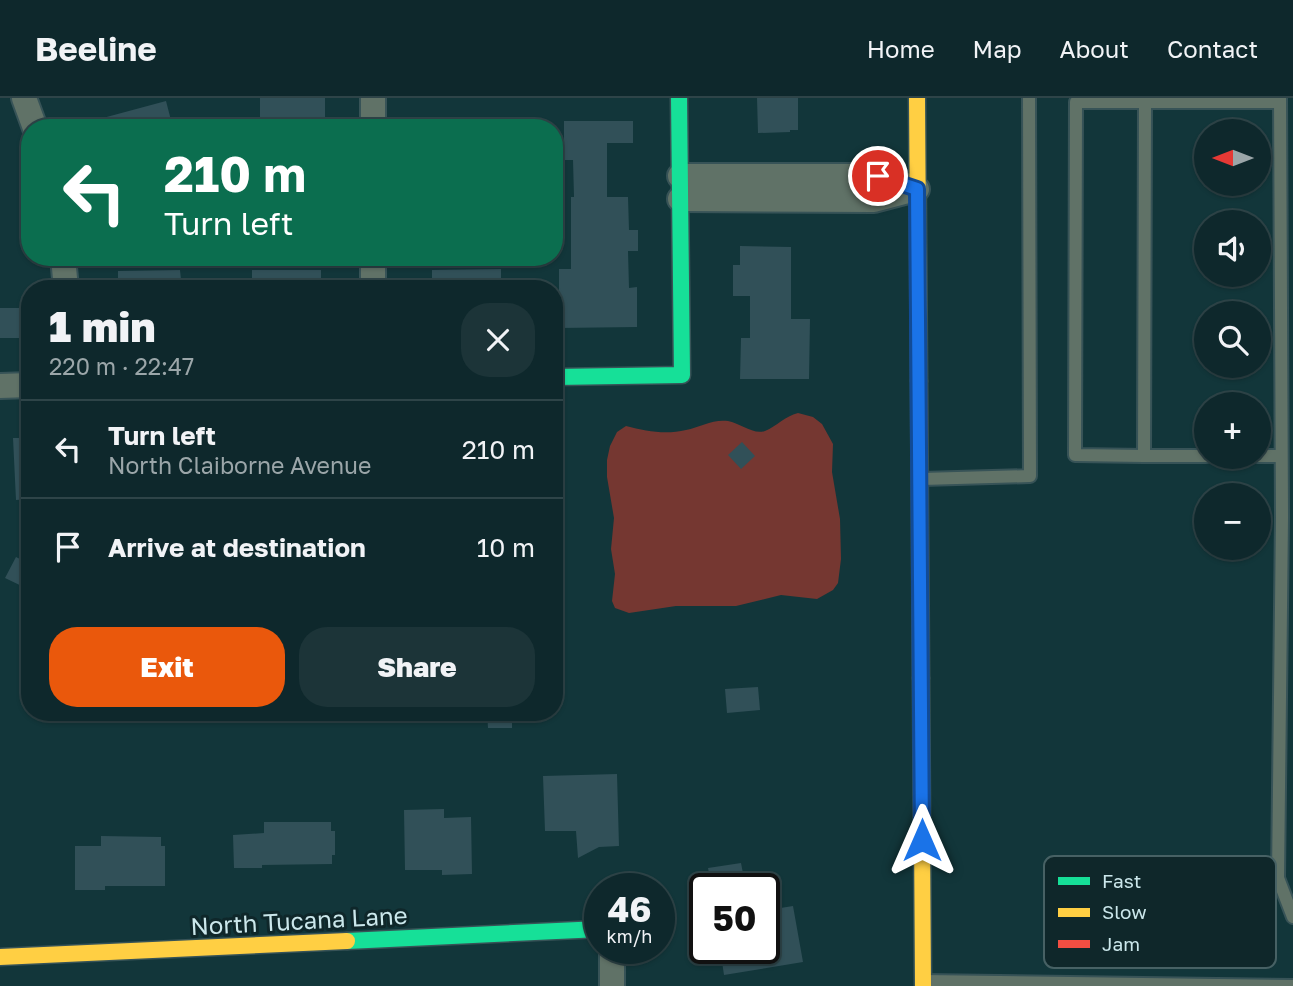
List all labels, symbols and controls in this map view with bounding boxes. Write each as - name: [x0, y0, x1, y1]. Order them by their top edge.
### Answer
- text: Beeline: [35, 29, 157, 68]
- text: Home: [867, 34, 935, 63]
- text: Map: [973, 34, 1022, 63]
- text: About: [1060, 34, 1129, 63]
- text: Contact: [1167, 34, 1258, 63]
- north arrow: [1194, 119, 1270, 196]
- map controls: [1194, 119, 1271, 560]
- text: 210 m: [164, 144, 306, 203]
- pin: [848, 146, 908, 206]
- icon: left: [49, 147, 140, 238]
- icon: arrive: [859, 157, 897, 195]
- text: Turn left: [164, 204, 293, 242]
- button: sound: [1194, 210, 1271, 287]
- text: 1 min: [49, 301, 156, 351]
- button: search: [1194, 301, 1271, 378]
- button: close: [461, 303, 535, 377]
- text: 220 m · 22:47: [49, 352, 194, 380]
- button: +: [1194, 392, 1271, 469]
- text: Turn left: [108, 420, 216, 451]
- icon: left: [49, 430, 87, 468]
- text: 210 m: [462, 434, 535, 465]
- text: North Claiborne Avenue: [108, 451, 371, 479]
- button: −: [1194, 483, 1271, 560]
- icon: arrive: [49, 528, 87, 566]
- text: Arrive at destination: [108, 532, 366, 563]
- text: 10 m: [477, 532, 535, 563]
- button: Exit: [49, 627, 285, 707]
- button: Share: [299, 627, 535, 707]
- position arrow: [885, 803, 959, 877]
- legend: [1044, 856, 1276, 968]
- text: Fast: [1102, 869, 1141, 892]
- speed limit sign: 50: [689, 873, 780, 964]
- text: 46: [607, 888, 652, 930]
- street label: North Tucana Lane: [190, 900, 408, 940]
- text: Slow: [1102, 900, 1147, 923]
- text: km/h: [607, 925, 652, 947]
- text: Jam: [1102, 932, 1140, 955]

